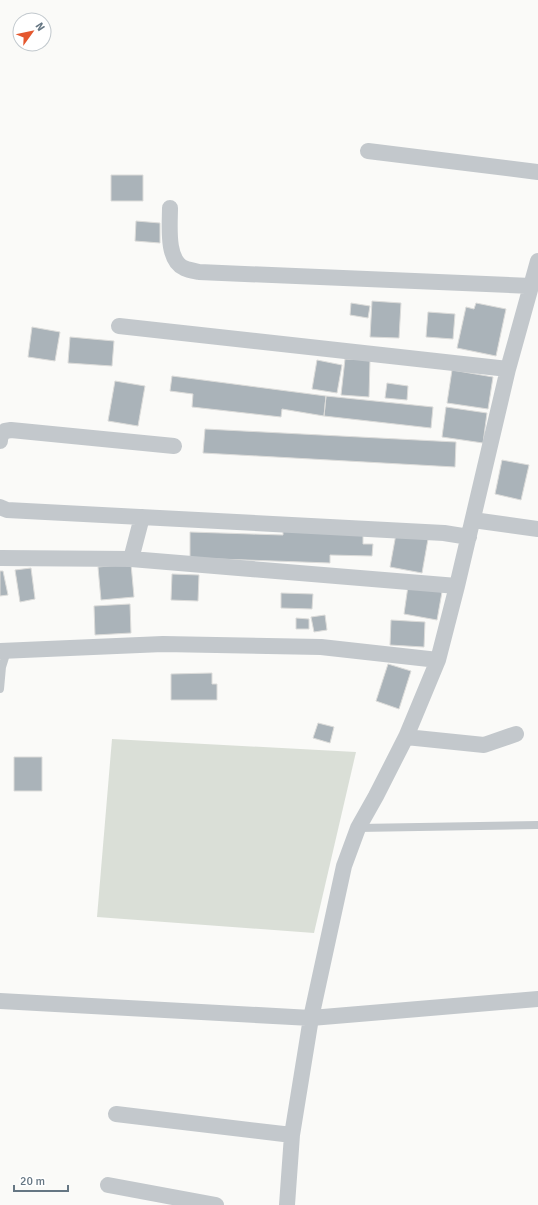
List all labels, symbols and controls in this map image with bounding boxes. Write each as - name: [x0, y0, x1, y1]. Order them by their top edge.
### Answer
- north arrow: [12, 12, 52, 52]
- text: N: [32, 20, 48, 34]
- scale bar: [14, 1167, 68, 1193]
- text: 20 m: [20, 1174, 45, 1189]

